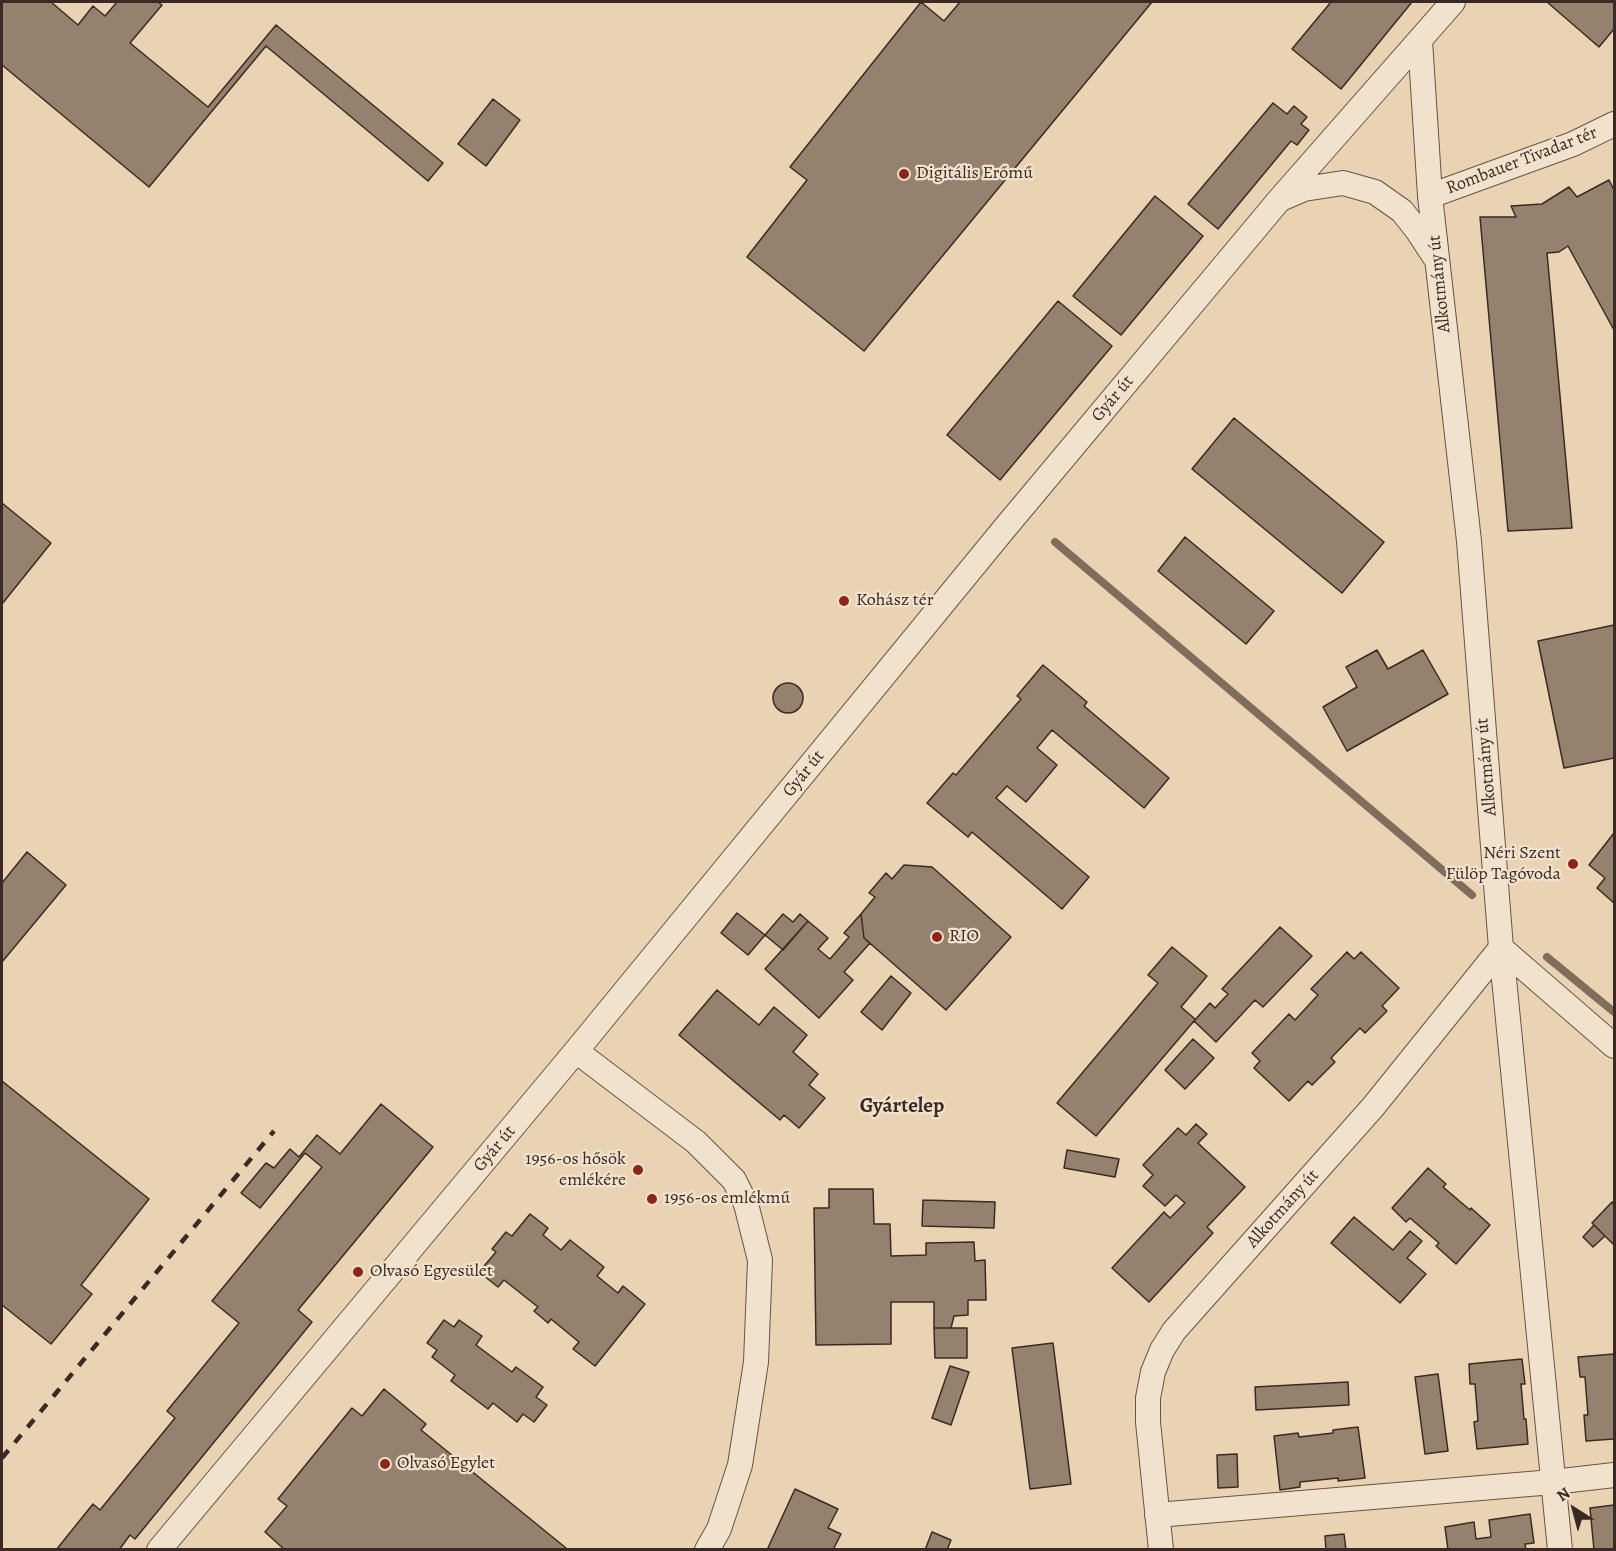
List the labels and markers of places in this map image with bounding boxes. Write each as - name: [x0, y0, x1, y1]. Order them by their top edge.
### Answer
- place label: Digitális Erőmű: [916, 163, 1033, 185]
- marker: Digitális Erőmű: [897, 167, 911, 181]
- place label: Kohász tér: [856, 590, 934, 612]
- marker: Kohász tér: [837, 594, 851, 608]
- place label: Néri Szent Fülöp Tagóvoda: [1446, 843, 1561, 886]
- marker: Néri Szent Fülöp Tagóvoda: [1566, 857, 1580, 871]
- place label: RIO: [949, 926, 979, 948]
- marker: RIO: [930, 930, 944, 944]
- place label: 1956-os hősök emlékére: [525, 1149, 626, 1192]
- marker: 1956-os hősök emlékére: [631, 1163, 645, 1177]
- place label: 1956-os emlékmű: [664, 1188, 790, 1210]
- marker: 1956-os emlékmű: [645, 1192, 659, 1206]
- place label: Olvasó Egyesület: [370, 1261, 493, 1283]
- marker: Olvasó Egyesület: [351, 1265, 365, 1279]
- place label: Olvasó Egylet: [397, 1453, 495, 1475]
- marker: Olvasó Egylet: [378, 1457, 392, 1471]

